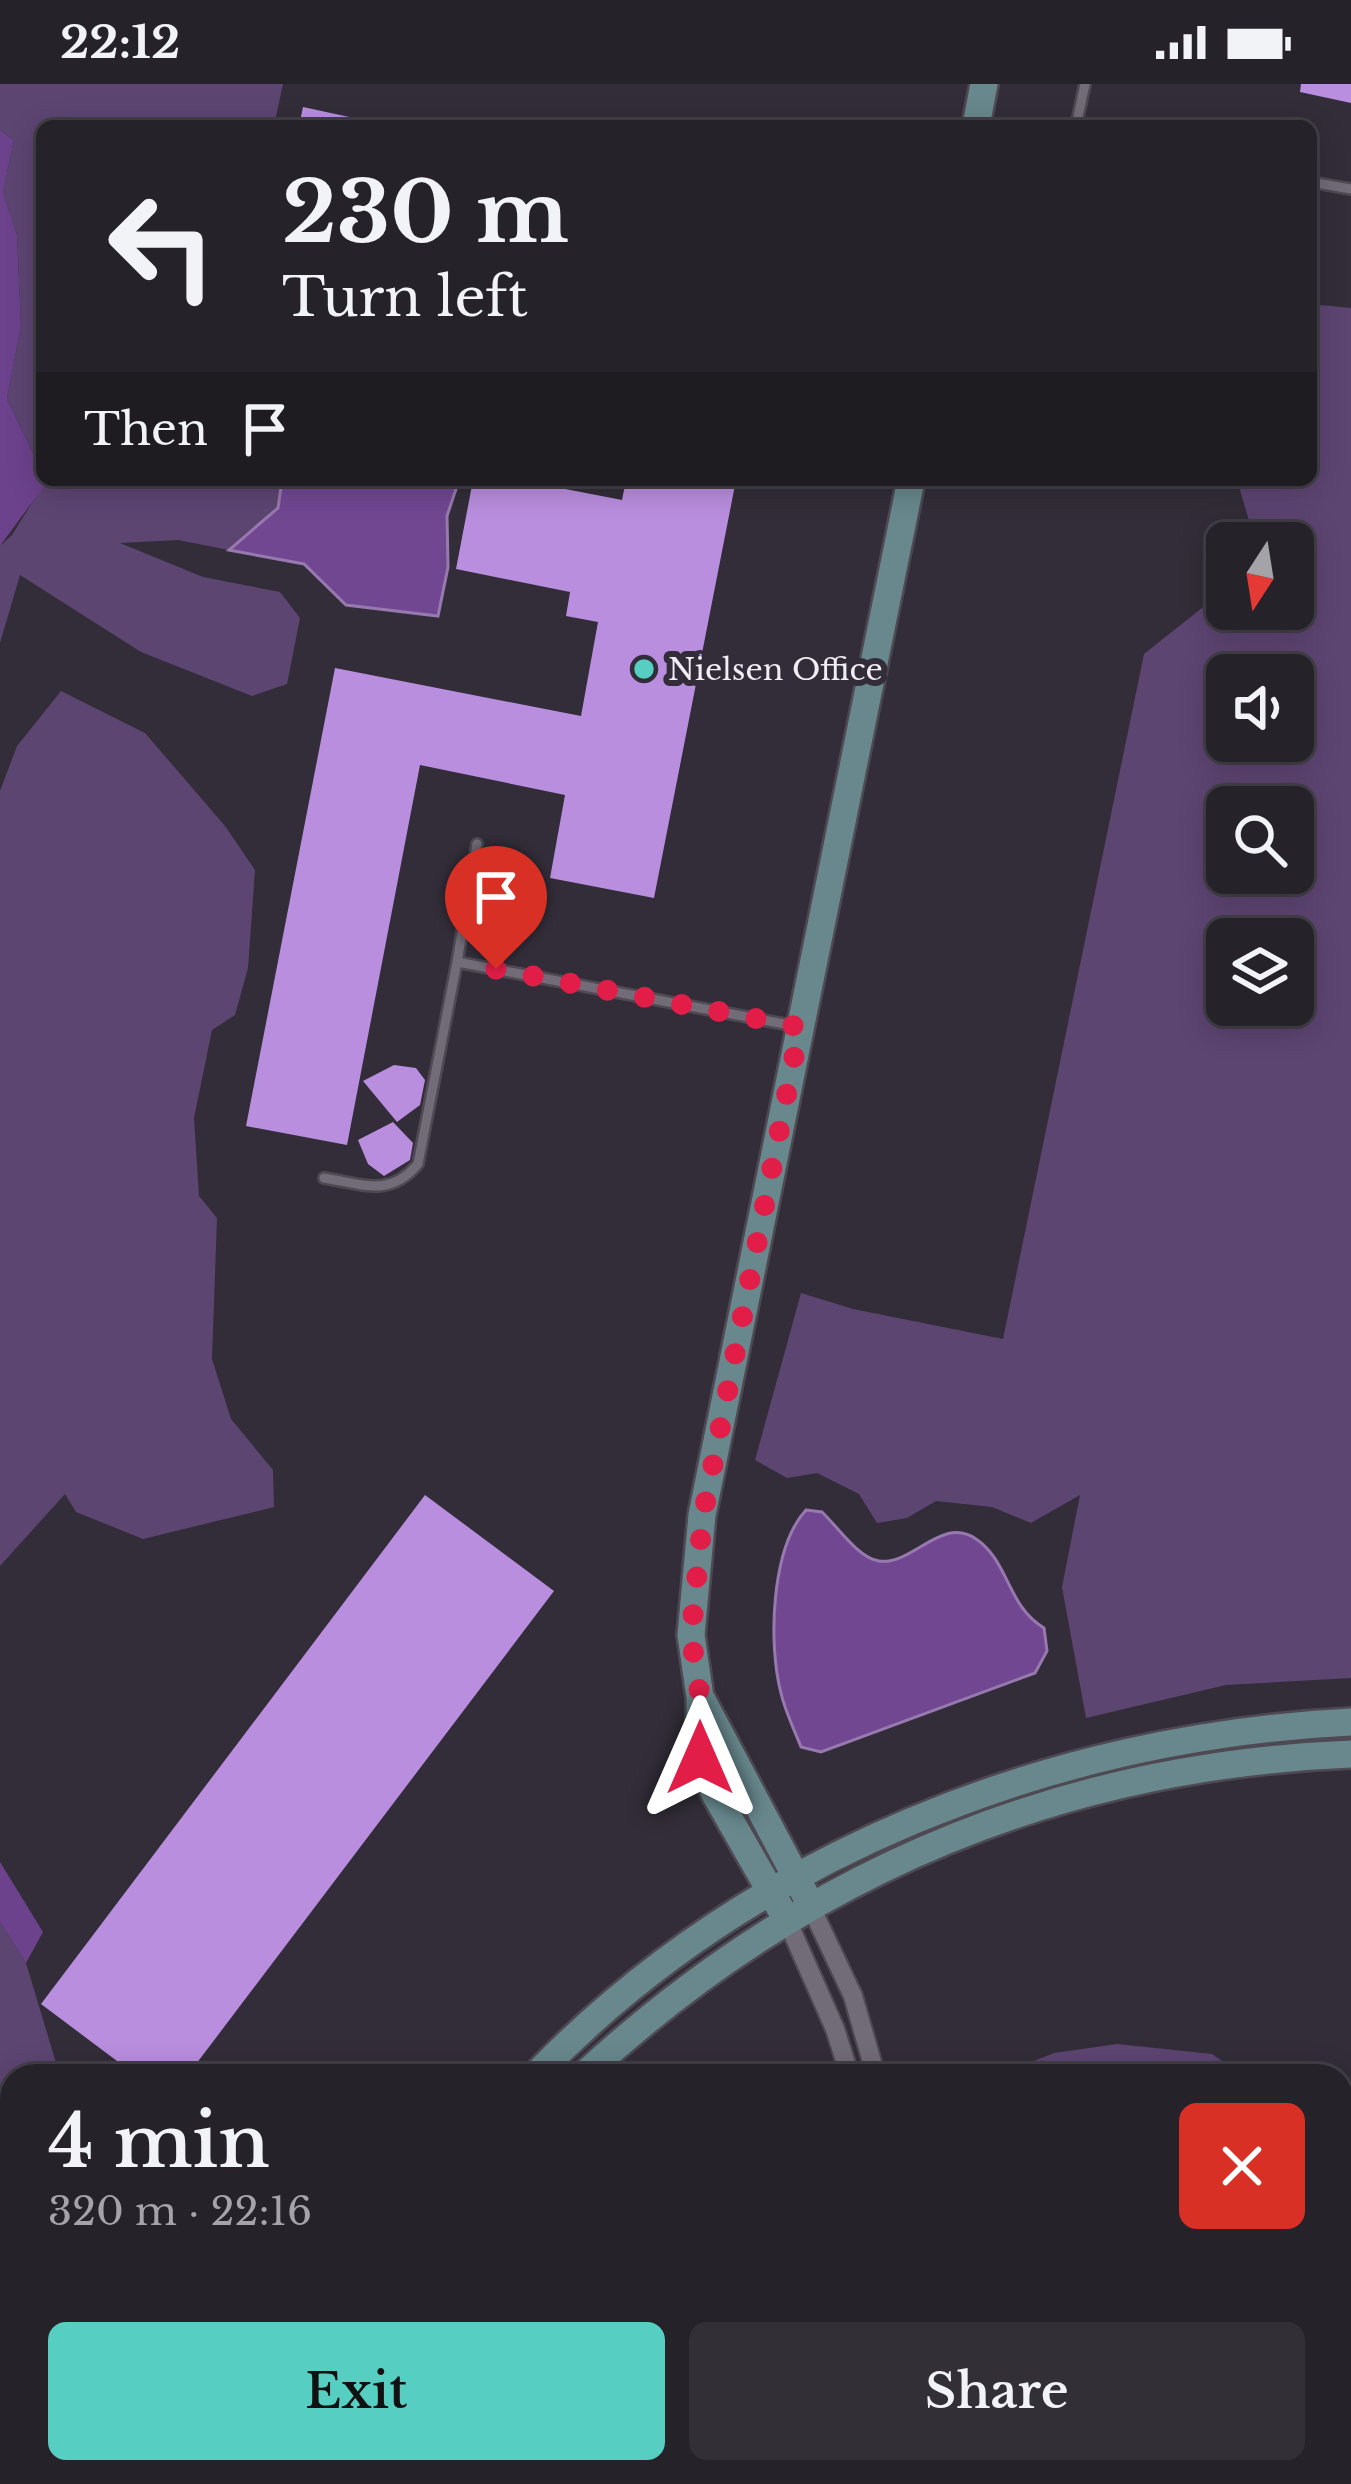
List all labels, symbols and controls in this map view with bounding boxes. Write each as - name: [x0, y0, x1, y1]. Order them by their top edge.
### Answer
- text: 22:12: [60, 14, 180, 70]
- text: 230 m: [282, 161, 569, 265]
- icon: left: [84, 168, 240, 324]
- text: Turn left: [282, 264, 528, 331]
- icon: arrive: [232, 396, 298, 462]
- text: Then: [84, 401, 208, 457]
- north arrow: [1206, 522, 1314, 630]
- map controls: [1206, 522, 1314, 1026]
- place label: Nielsen Office: [668, 651, 883, 688]
- button: sound: [1206, 654, 1314, 762]
- marker: Nielsen Office: [631, 656, 657, 682]
- button: search: [1206, 786, 1314, 894]
- pin: [445, 846, 547, 969]
- icon: arrive: [463, 864, 529, 930]
- button: layers: [1206, 918, 1314, 1026]
- position arrow: [637, 1695, 763, 1821]
- text: 4 min: [48, 2097, 270, 2186]
- button: close: [1179, 2103, 1305, 2229]
- text: 320 m · 22:16: [48, 2187, 312, 2236]
- button: Exit: [48, 2322, 665, 2460]
- button: Share: [689, 2322, 1305, 2460]

